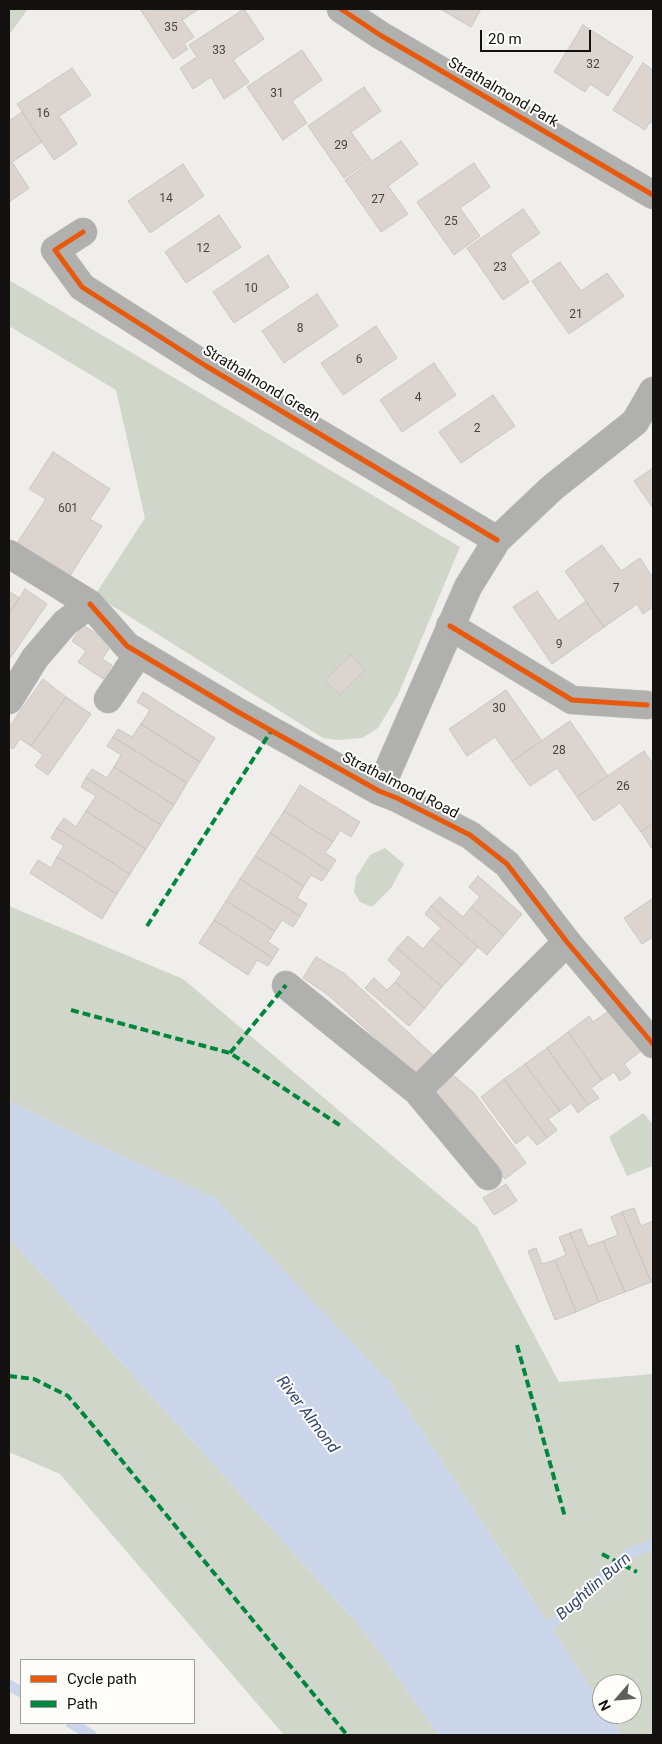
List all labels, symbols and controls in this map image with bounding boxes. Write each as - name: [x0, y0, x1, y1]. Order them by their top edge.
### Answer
- scale bar: [482, 20, 593, 52]
- house number: 35: [164, 21, 178, 35]
- text: 20 m: [488, 30, 522, 48]
- house number: 33: [212, 44, 226, 58]
- street label: Strathalmond Park: [445, 54, 561, 132]
- house number: 32: [586, 58, 600, 72]
- house number: 31: [270, 87, 284, 101]
- house number: 16: [36, 107, 50, 121]
- house number: 29: [334, 139, 348, 153]
- house number: 14: [159, 192, 173, 206]
- house number: 27: [371, 193, 385, 207]
- house number: 25: [444, 215, 458, 229]
- house number: 12: [196, 242, 210, 256]
- house number: 23: [493, 261, 507, 275]
- house number: 10: [244, 282, 258, 296]
- house number: 21: [569, 308, 583, 322]
- house number: 8: [297, 322, 303, 336]
- street label: Strathalmond Green: [199, 342, 323, 426]
- house number: 6: [356, 353, 362, 367]
- house number: 4: [415, 391, 421, 405]
- house number: 2: [474, 422, 480, 436]
- house number: 601: [58, 502, 78, 516]
- house number: 7: [613, 582, 619, 596]
- house number: 9: [556, 638, 562, 652]
- house number: 30: [492, 702, 506, 716]
- house number: 28: [552, 744, 566, 758]
- street label: Strathalmond Road: [339, 749, 461, 823]
- house number: 26: [616, 780, 630, 794]
- water label: River Almond: [272, 1373, 342, 1457]
- water label: Bughtlin Burn: [553, 1549, 635, 1625]
- legend: [20, 1659, 195, 1724]
- text: Cycle path: [67, 1670, 137, 1688]
- north arrow: [592, 1674, 642, 1724]
- text: Path: [67, 1695, 98, 1713]
- text: N: [595, 1697, 614, 1713]

